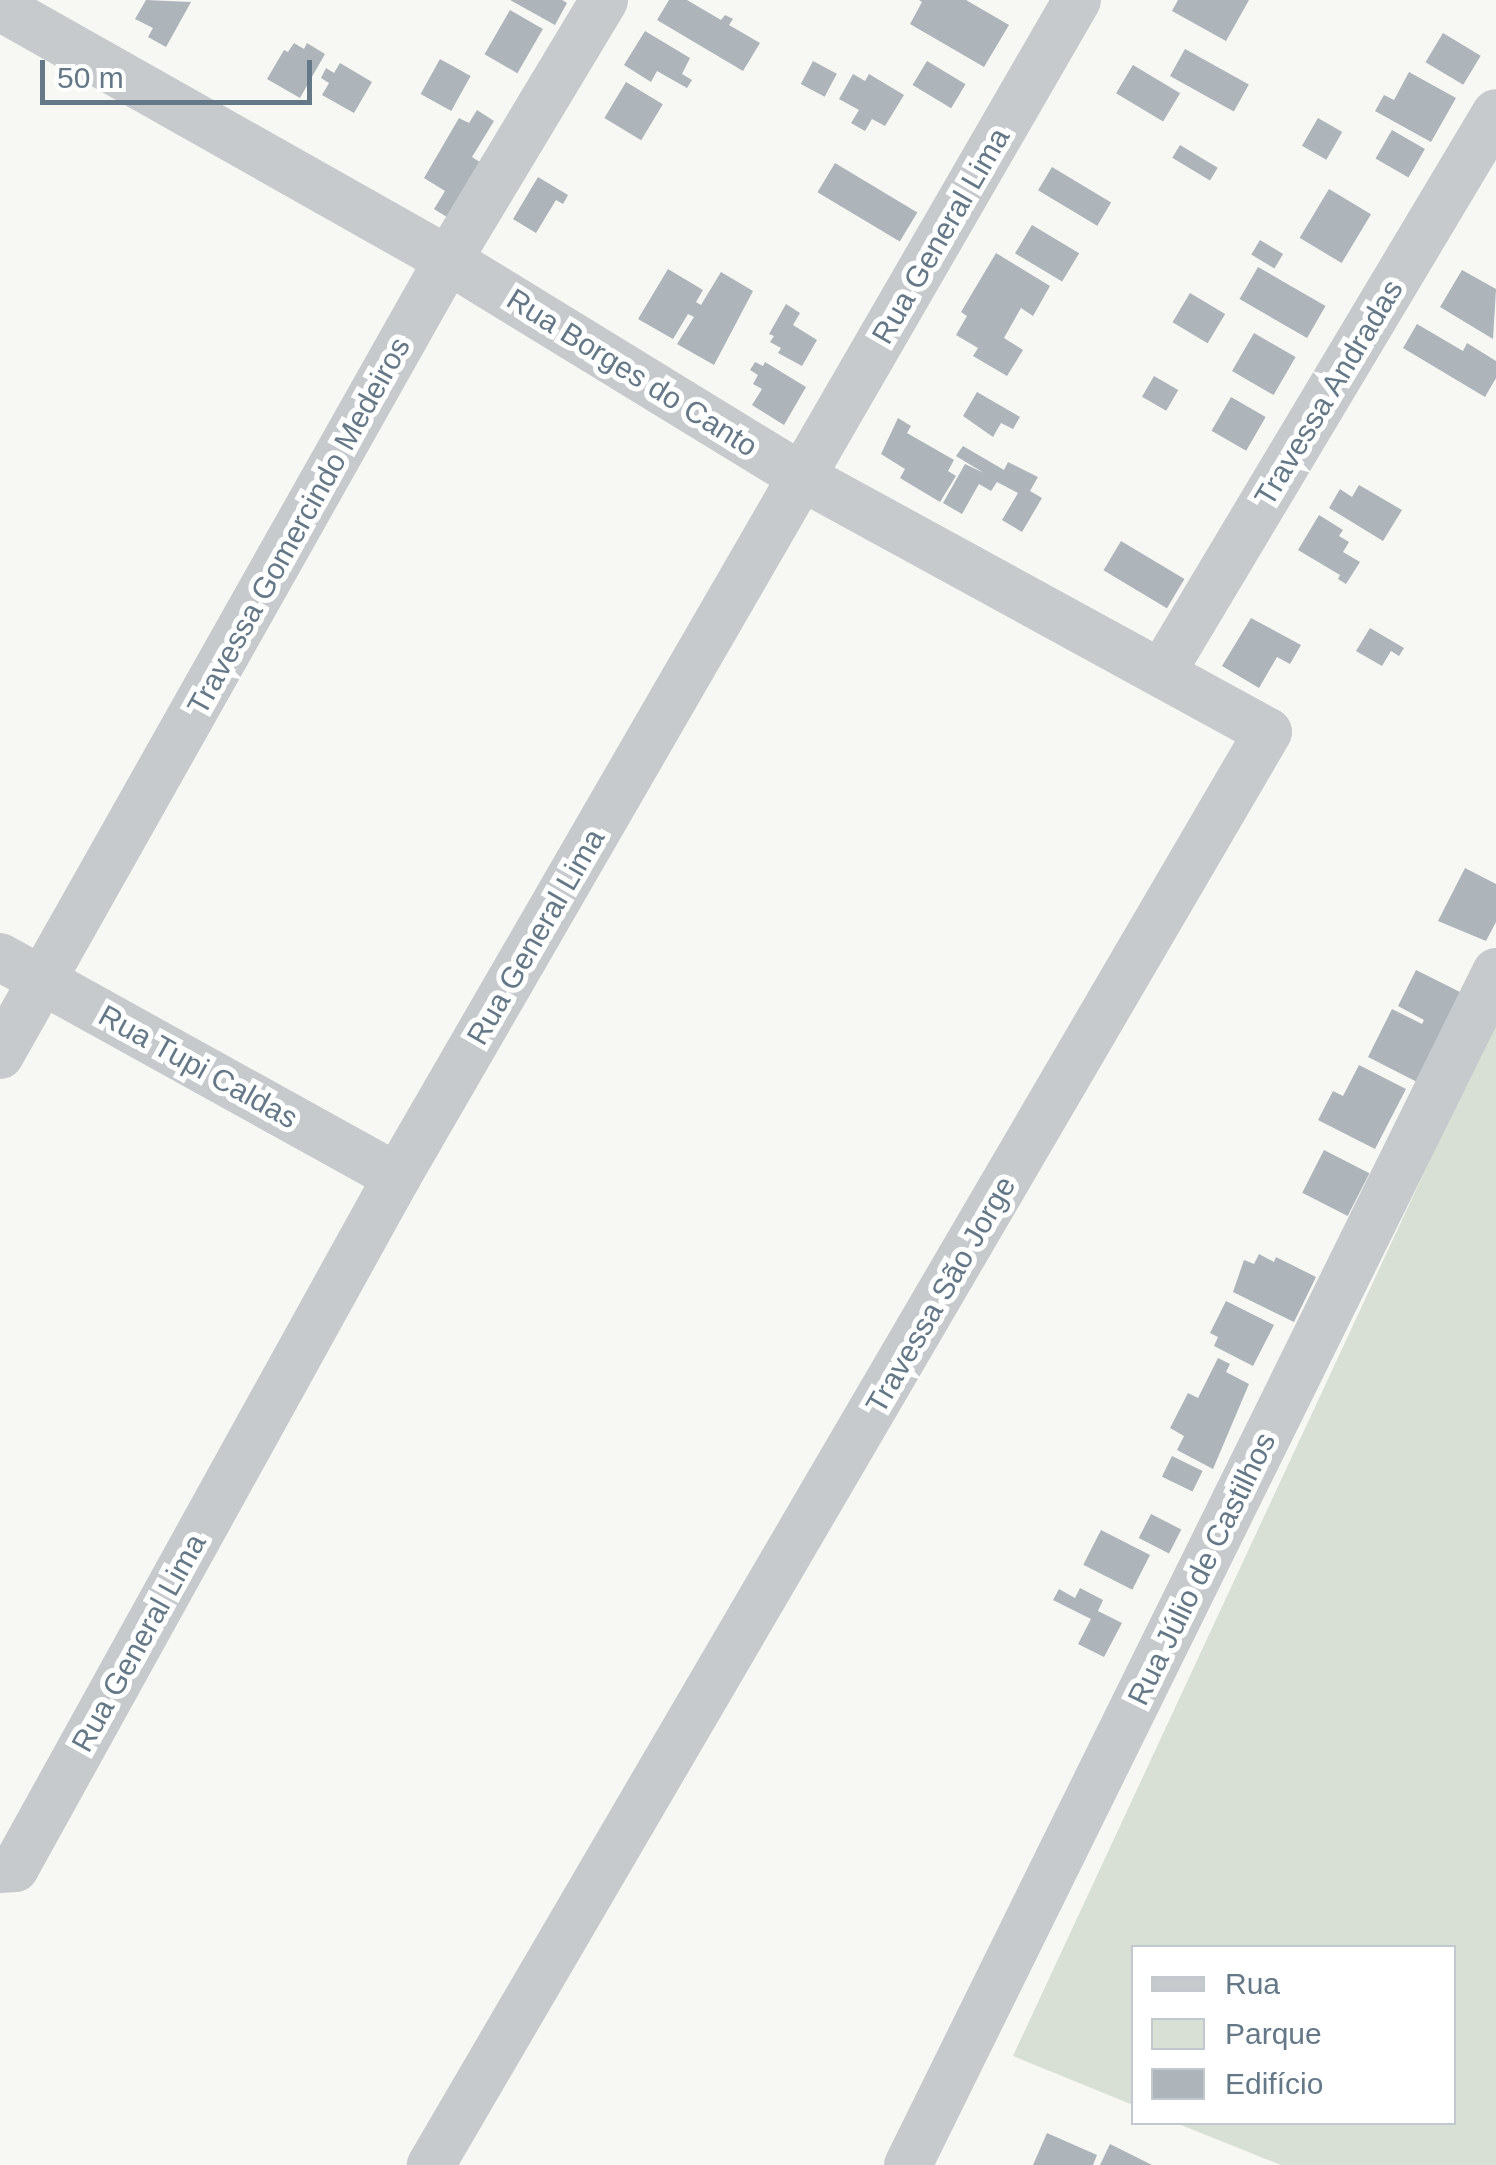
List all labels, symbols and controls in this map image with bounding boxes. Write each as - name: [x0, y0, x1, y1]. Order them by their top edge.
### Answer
- scale bar: [45, 40, 318, 102]
- text: 50 m: [57, 61, 124, 94]
- street label: Rua General Lima: [865, 122, 1017, 350]
- street label: Travessa Andradas: [1247, 273, 1411, 513]
- street label: Rua Borges do Canto: [500, 281, 764, 465]
- street label: Travessa Gomercindo Medeiros: [180, 331, 418, 721]
- street label: Rua General Lima: [460, 823, 612, 1051]
- street label: Rua Tupi Caldas: [92, 997, 304, 1137]
- street label: Travessa São Jorge: [859, 1170, 1023, 1420]
- street label: Rua Júlio de Castilhos: [1120, 1427, 1284, 1711]
- street label: Rua General Lima: [64, 1528, 214, 1758]
- legend: [1131, 1945, 1456, 2125]
- text: Rua: [1225, 1967, 1280, 2000]
- text: Parque: [1225, 2017, 1322, 2050]
- text: Edifício: [1225, 2067, 1323, 2100]

